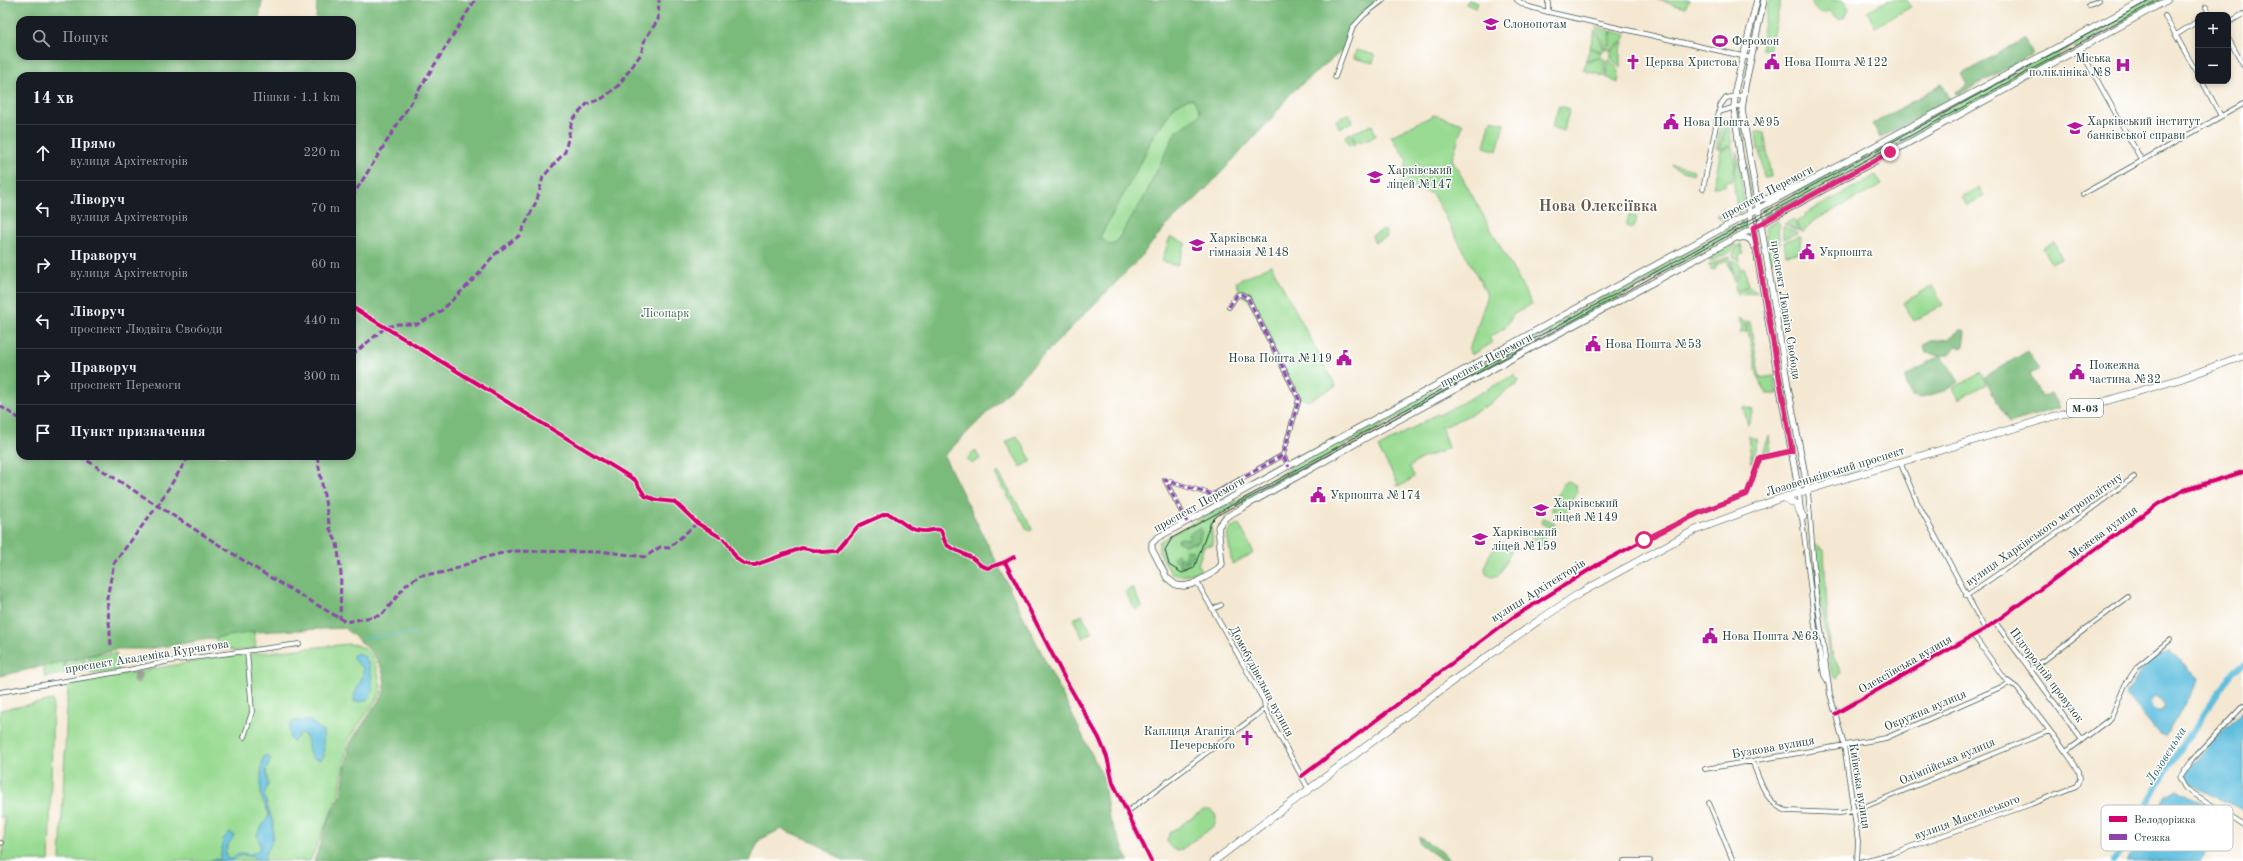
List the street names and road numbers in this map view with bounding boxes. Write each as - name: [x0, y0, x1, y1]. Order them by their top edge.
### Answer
- street label: проспект Перемоги: [1719, 164, 1815, 222]
- street label: проспект Людвіга Свободи: [1768, 240, 1803, 381]
- street label: проспект Перемоги: [1438, 332, 1534, 390]
- road number: М-03: [2067, 399, 2103, 417]
- street label: Лозовеньківський проспект: [1764, 444, 1906, 499]
- street label: вулиця Харківського метрополітену: [1963, 470, 2126, 589]
- street label: проспект Перемоги: [1152, 475, 1247, 535]
- street label: Межева вулиця: [2067, 504, 2140, 562]
- street label: вулиця Архітекторів: [1489, 556, 1588, 625]
- street label: Домобудівельна вулиця: [1227, 624, 1296, 739]
- street label: Підгородній провулок: [2007, 626, 2086, 725]
- street label: Олексіївська вулиця: [1856, 632, 1954, 696]
- street label: проспект Академіка Курчатова: [64, 637, 230, 676]
- street label: Окружна вулиця: [1883, 688, 1968, 734]
- street label: Бузкова вулиця: [1731, 735, 1816, 761]
- street label: Олімпійська вулиця: [1897, 735, 1997, 788]
- street label: Київська вулиця: [1846, 742, 1872, 830]
- street label: вулиця Масельського: [1913, 793, 2022, 843]

